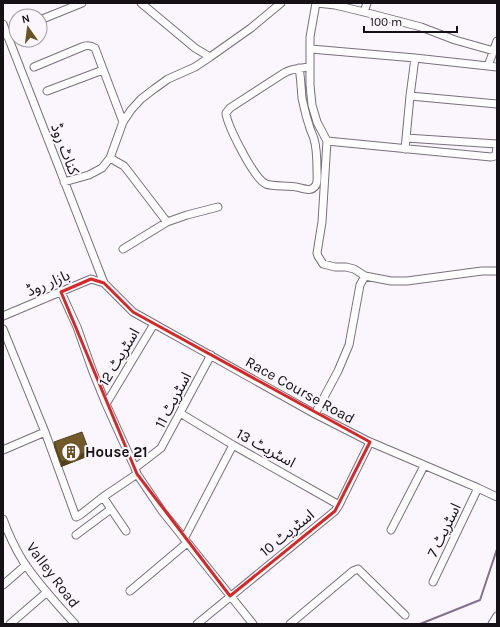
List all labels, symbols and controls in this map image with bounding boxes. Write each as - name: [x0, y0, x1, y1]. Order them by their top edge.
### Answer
- north arrow: [8, 8, 48, 48]
- scale bar: [364, 8, 457, 34]
- text: N: [20, 12, 31, 26]
- text: 100 m: [370, 15, 402, 29]
- street label: کناٹ روڈ: [47, 121, 83, 178]
- street label: بازار روڈ: [24, 266, 72, 300]
- street label: اسٹریٹ 12: [95, 325, 143, 389]
- street label: Race Course Road: [242, 353, 358, 427]
- street label: اسٹریٹ 11: [151, 369, 195, 431]
- street label: اسٹریٹ 13: [233, 424, 299, 472]
- building icon: House 21: [60, 441, 82, 463]
- place label: House 21: [85, 443, 148, 461]
- street label: اسٹریٹ 7: [423, 500, 465, 560]
- street label: اسٹریٹ 10: [256, 506, 318, 560]
- street label: Valley Road: [23, 539, 83, 611]

